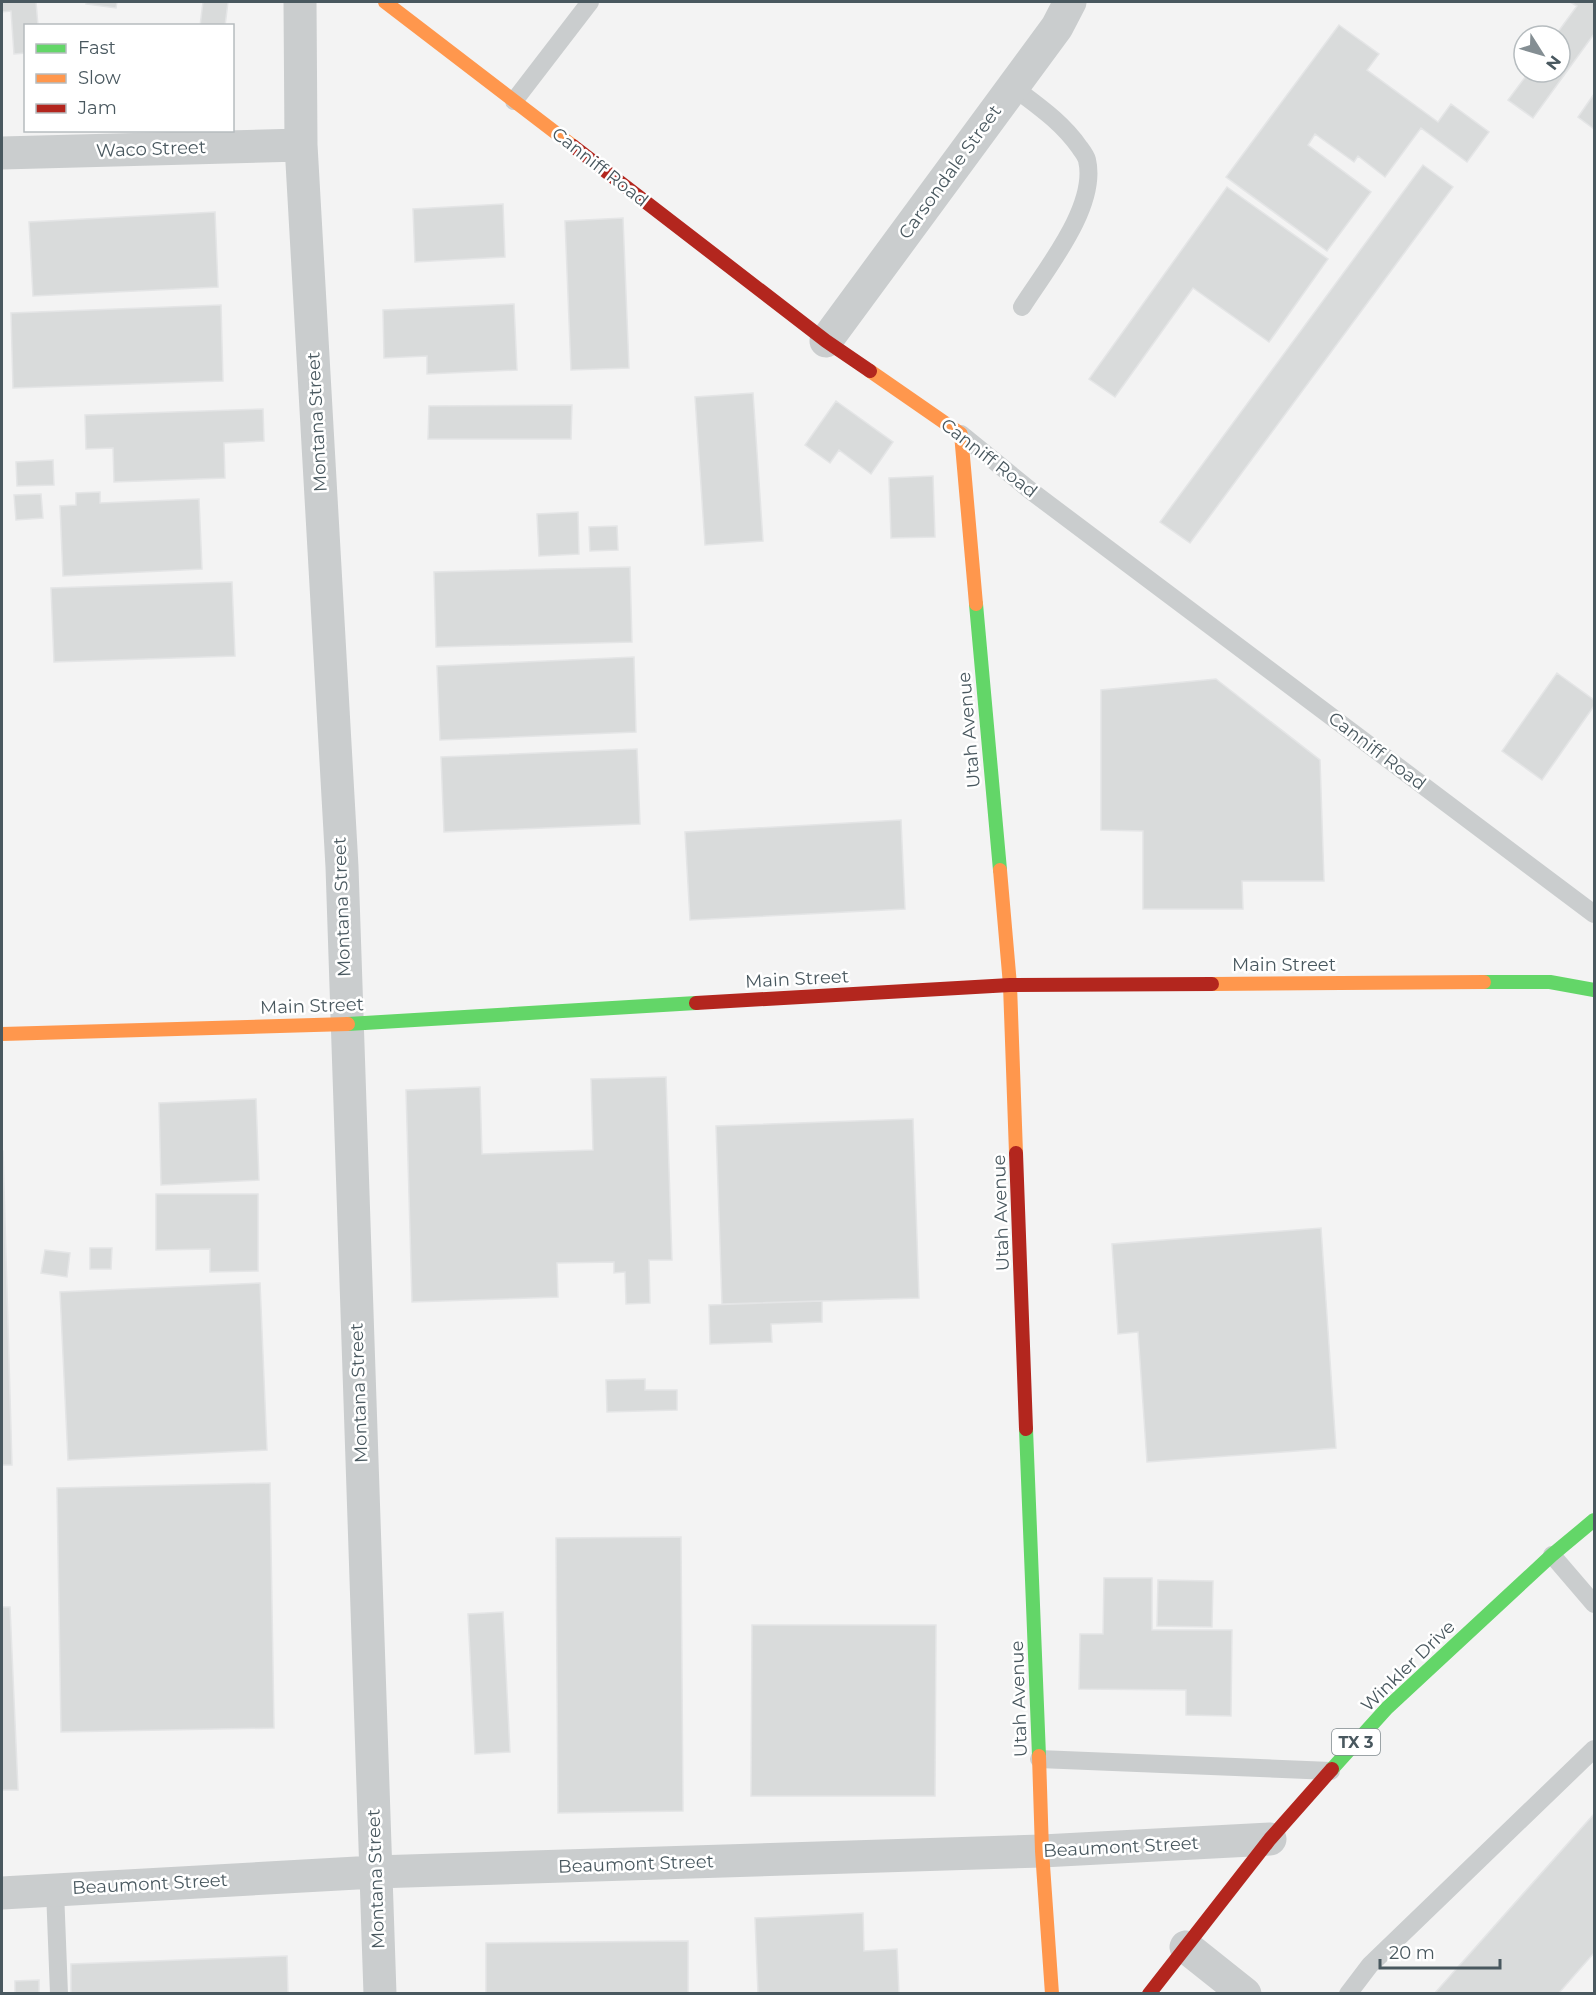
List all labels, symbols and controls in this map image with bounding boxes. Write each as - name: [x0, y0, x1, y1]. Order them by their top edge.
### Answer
- legend: [24, 24, 234, 132]
- north arrow: [1512, 24, 1572, 84]
- text: Fast: [78, 37, 116, 59]
- text: N: [1542, 52, 1565, 74]
- text: Slow: [78, 67, 121, 89]
- text: Jam: [77, 97, 117, 119]
- street label: Carsondale Street: [894, 101, 1006, 243]
- street label: Canniff Road: [547, 122, 653, 212]
- street label: Waco Street: [96, 136, 206, 162]
- street label: Montana Street: [302, 351, 332, 493]
- street label: Canniff Road: [936, 413, 1042, 503]
- street label: Utah Avenue: [953, 671, 985, 789]
- street label: Canniff Road: [1324, 707, 1430, 795]
- street label: Montana Street: [329, 837, 355, 977]
- street label: Main Street: [1232, 954, 1336, 976]
- street label: Main Street: [745, 965, 849, 993]
- street label: Main Street: [260, 993, 364, 1019]
- street label: Utah Avenue: [988, 1154, 1014, 1272]
- street label: Montana Street: [346, 1323, 372, 1463]
- street label: Winkler Drive: [1356, 1616, 1460, 1716]
- street label: Utah Avenue: [1006, 1640, 1032, 1758]
- road number: TX 3: [1332, 1729, 1380, 1755]
- street label: Montana Street: [363, 1809, 389, 1949]
- street label: Beaumont Street: [1043, 1832, 1199, 1862]
- street label: Beaumont Street: [558, 1850, 714, 1878]
- street label: Beaumont Street: [72, 1869, 228, 1899]
- scale bar: [1380, 1932, 1500, 1970]
- text: 20 m: [1389, 1942, 1435, 1964]

